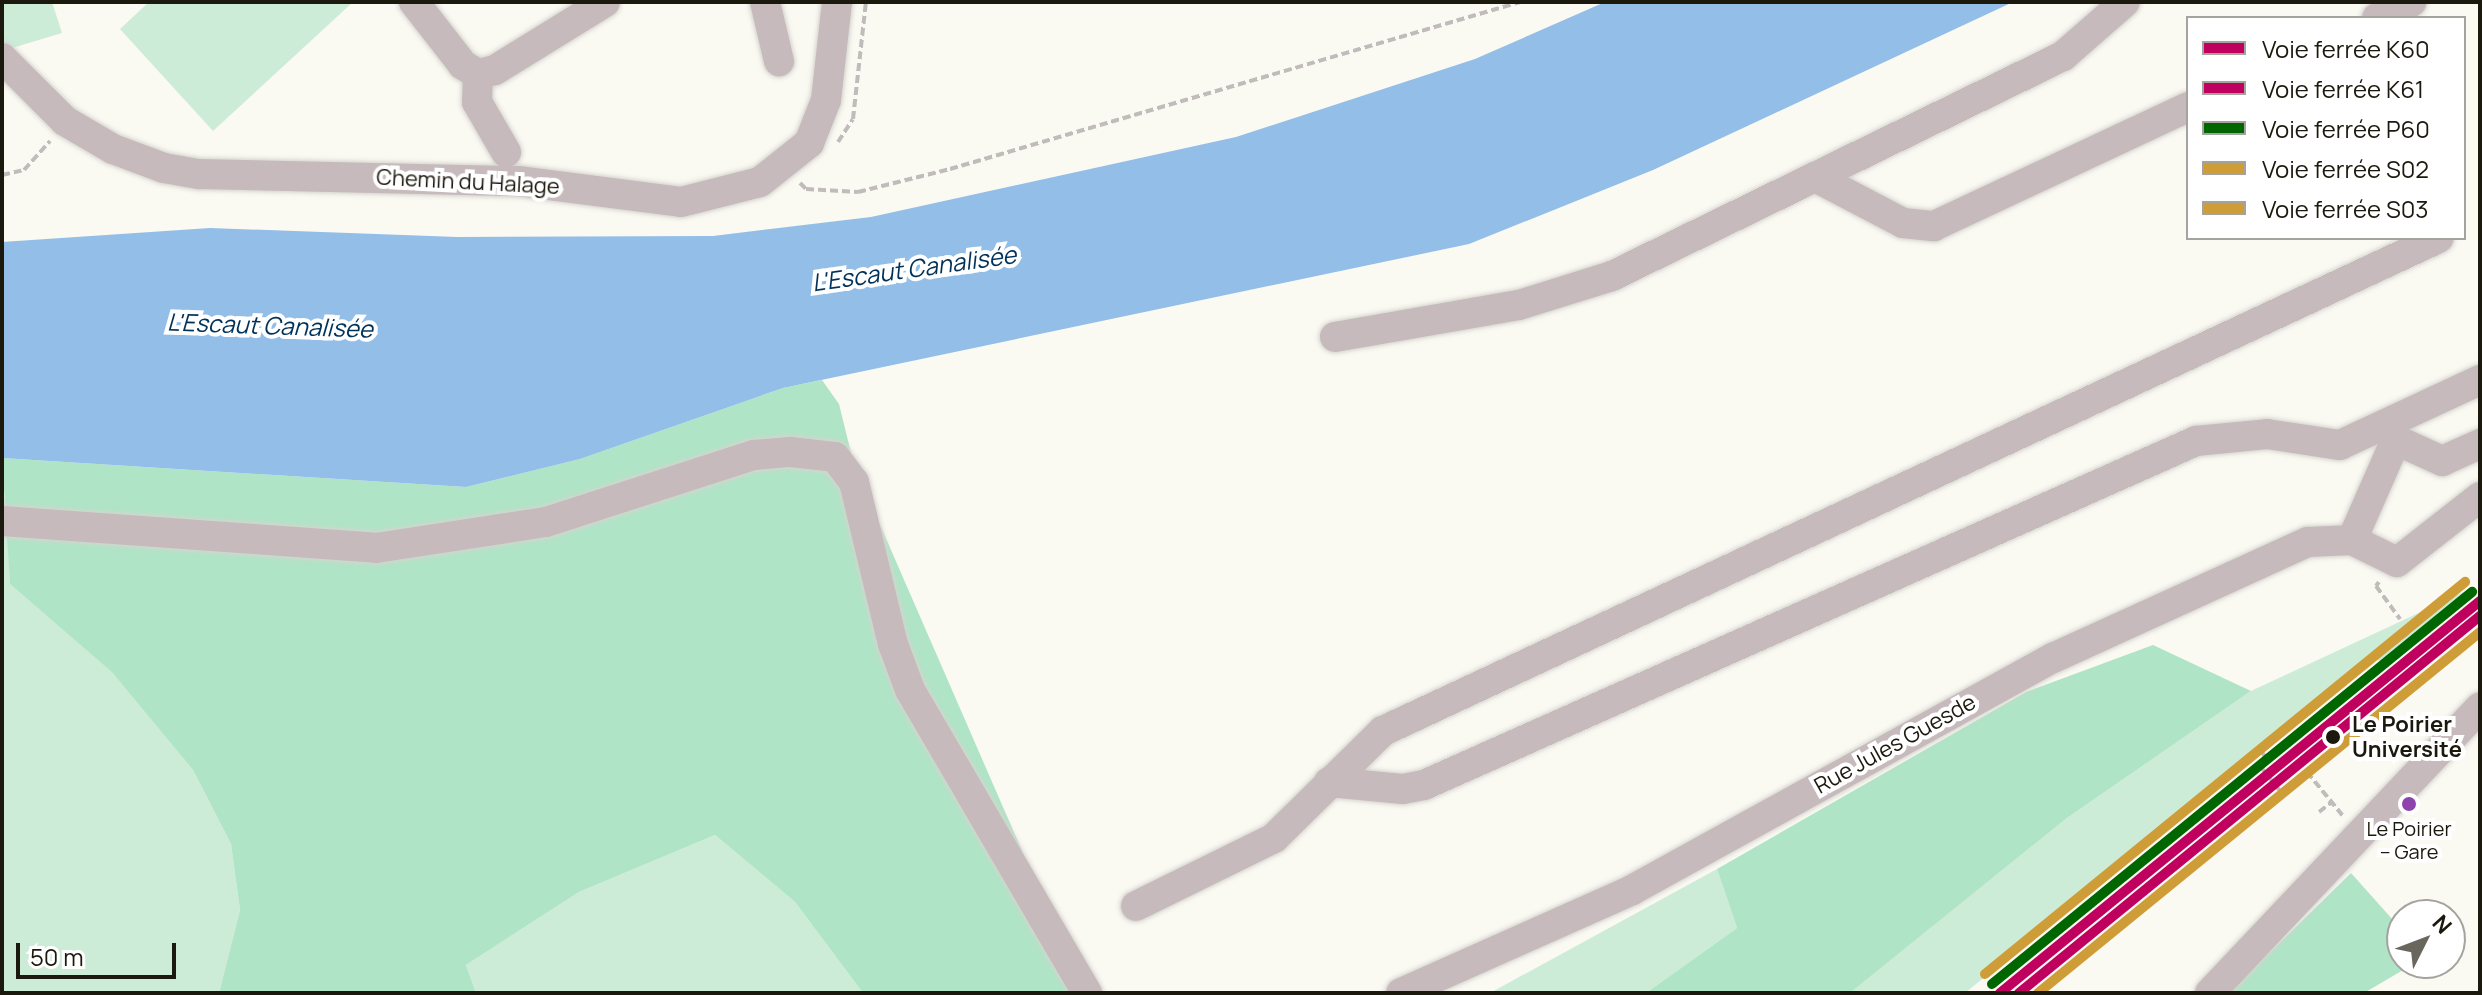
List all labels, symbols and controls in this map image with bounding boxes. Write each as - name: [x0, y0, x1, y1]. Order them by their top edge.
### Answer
- legend: [2186, 16, 2466, 240]
- text: Voie ferrée K60: [2262, 32, 2430, 65]
- text: Voie ferrée K61: [2262, 72, 2424, 105]
- text: Voie ferrée P60: [2262, 112, 2430, 145]
- text: Voie ferrée S02: [2262, 152, 2429, 185]
- street label: Chemin du Halage: [376, 164, 560, 200]
- text: Voie ferrée S03: [2262, 192, 2429, 225]
- water label: L'Escaut Canalisée: [810, 239, 1018, 297]
- water label: L'Escaut Canalisée: [167, 307, 373, 343]
- street label: Rue Jules Guesde: [1810, 689, 1980, 799]
- place label: Le Poirier Université: [2352, 711, 2462, 762]
- marker: Le Poirier Université: [2321, 725, 2345, 749]
- marker: Le Poirier – Gare: [2401, 796, 2417, 812]
- place label: Le Poirier – Gare: [2366, 816, 2452, 863]
- north arrow: [2386, 899, 2466, 979]
- text: N: [2426, 908, 2459, 940]
- scale bar: [20, 927, 180, 977]
- text: 50 m: [30, 940, 84, 973]

